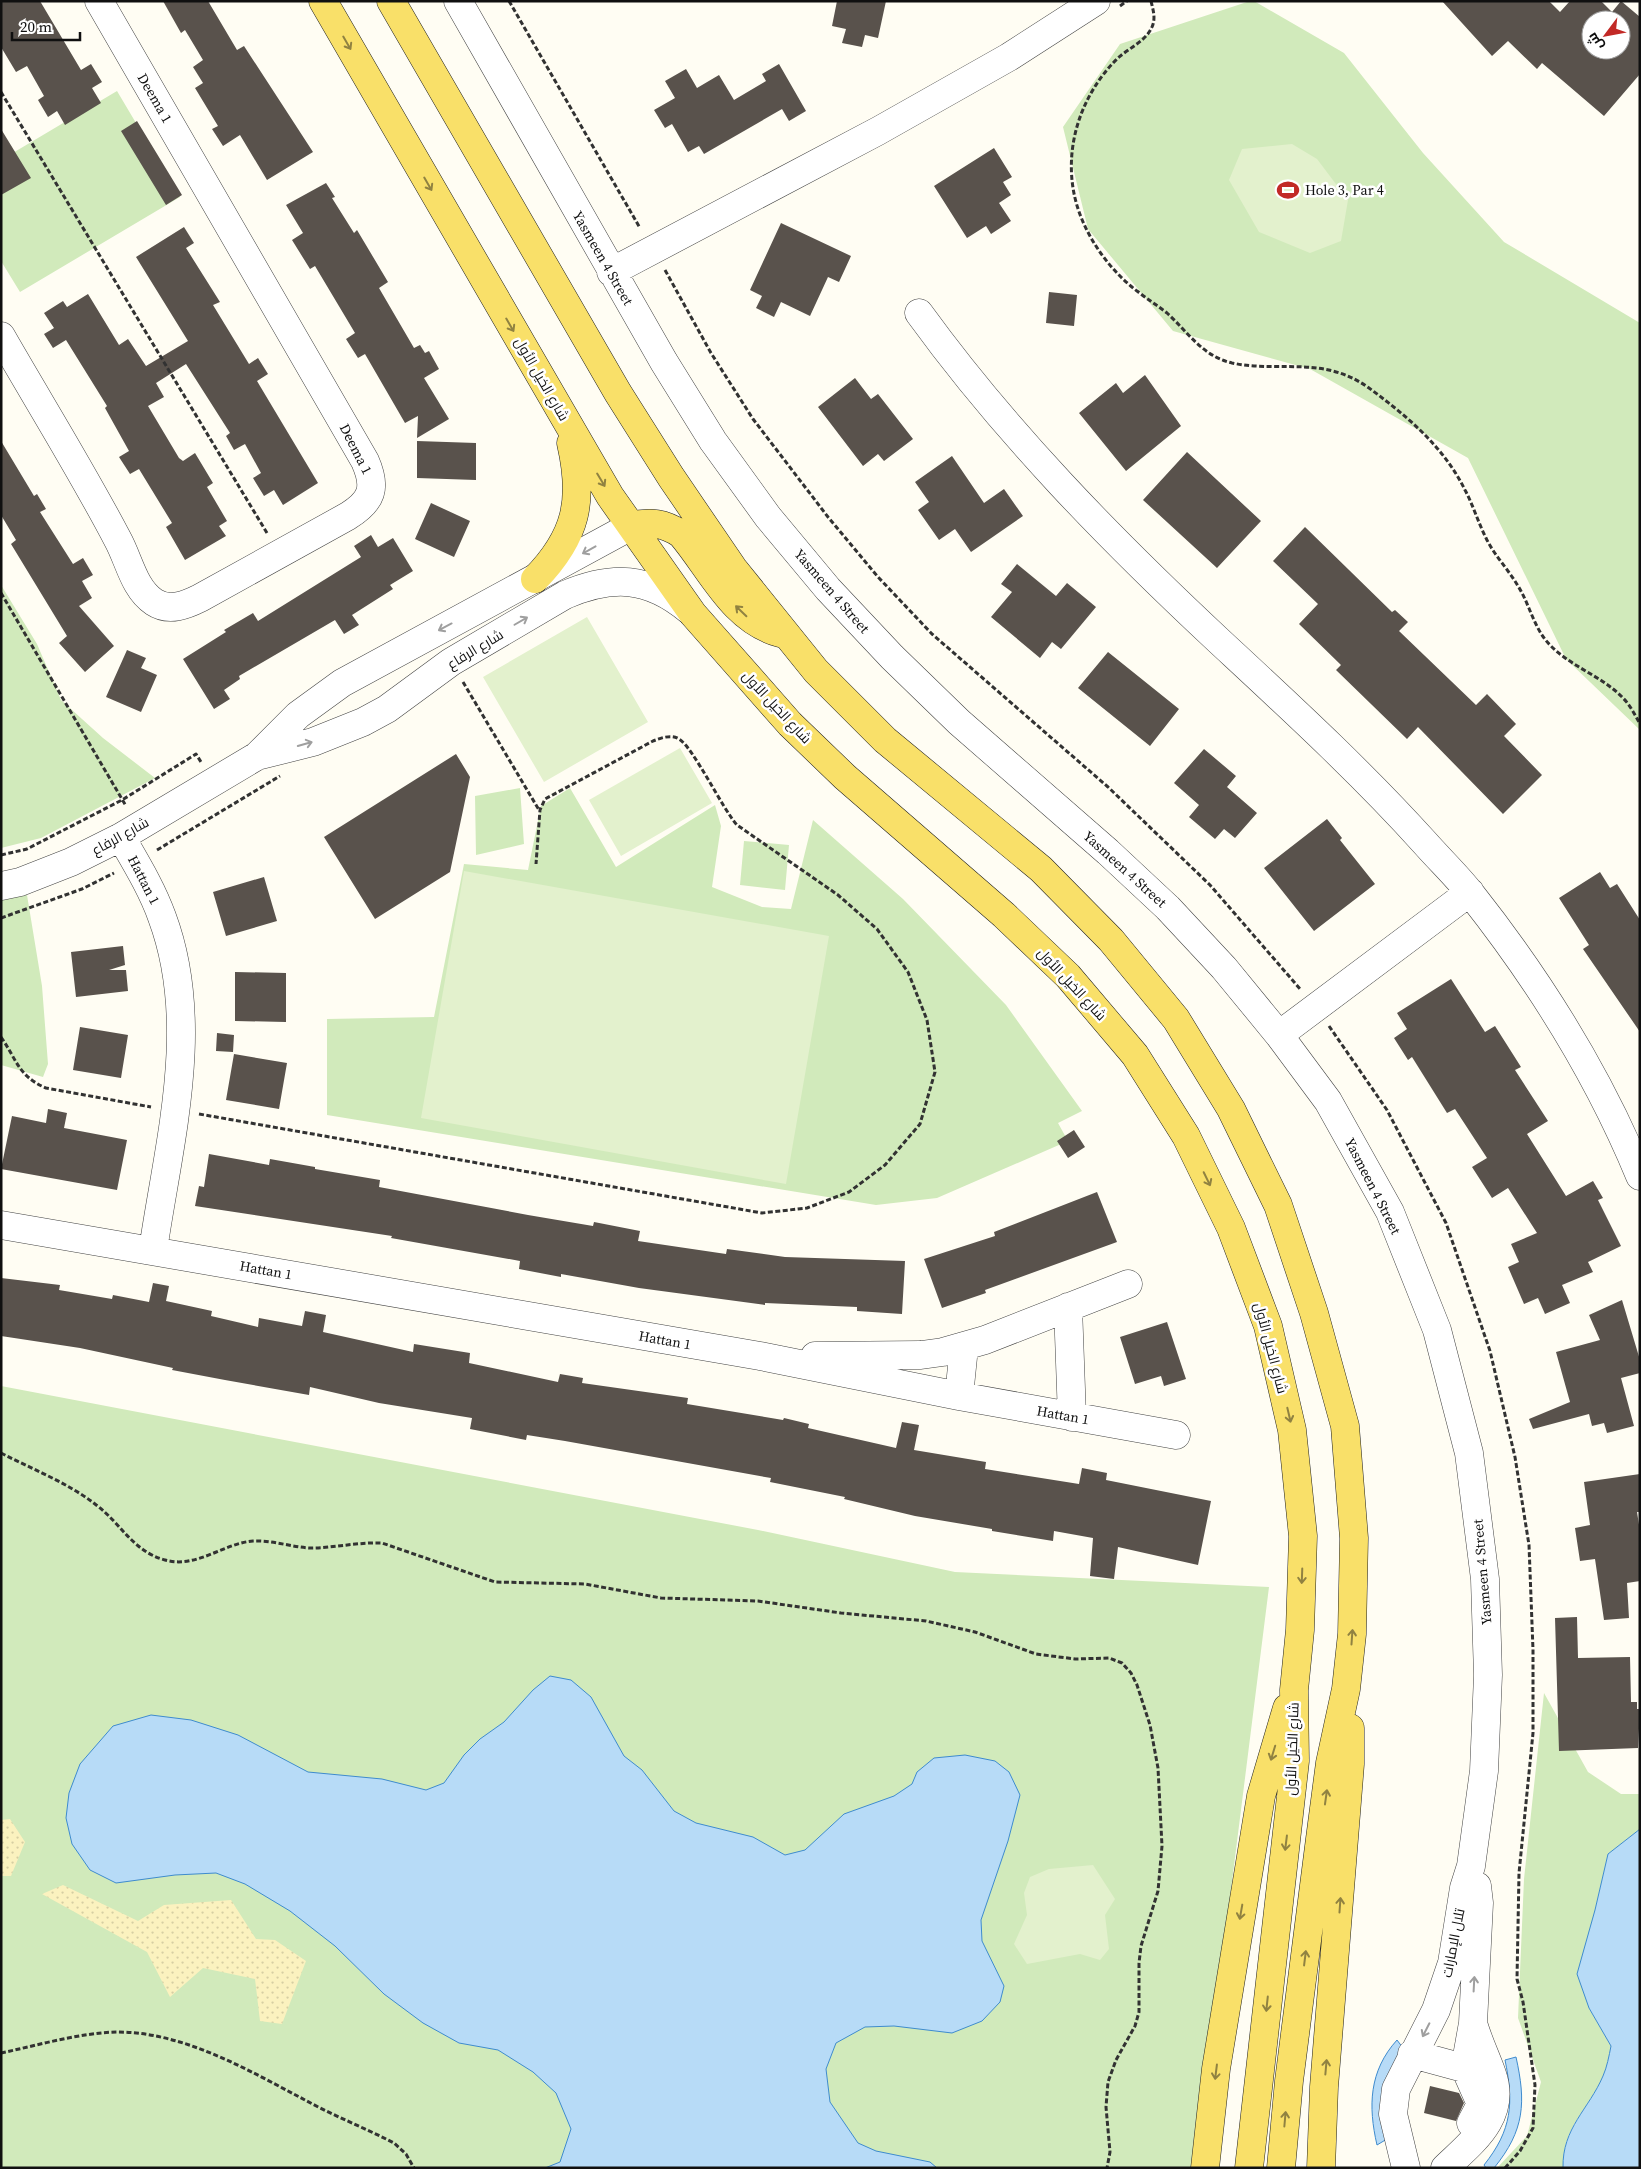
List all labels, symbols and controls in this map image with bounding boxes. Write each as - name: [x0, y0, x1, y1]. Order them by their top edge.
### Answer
- scale bar: [12, 10, 80, 42]
- north arrow: [1581, 10, 1631, 60]
- text: 20 m: [20, 16, 52, 37]
- text: ش: [1582, 29, 1608, 55]
- one-way arrow: [342, 36, 352, 51]
- street label: Deema 1: [133, 70, 177, 126]
- one-way arrow: [424, 177, 434, 191]
- sports icon: Hole 3, Par 4: [1275, 177, 1301, 203]
- place label: Hole 3, Par 4: [1305, 180, 1384, 200]
- street label: Yasmeen 4 Street: [568, 207, 638, 309]
- one-way arrow: [505, 317, 515, 331]
- street label: شارع الخيل الأول: [510, 334, 574, 424]
- street label: Deema 1: [335, 420, 377, 478]
- one-way arrow: [597, 472, 607, 486]
- street label: Yasmeen 4 Street: [790, 544, 875, 638]
- one-way arrow: [582, 546, 596, 556]
- one-way arrow: [735, 605, 747, 617]
- one-way arrow: [513, 616, 528, 626]
- one-way arrow: [438, 622, 453, 632]
- street label: شارع الرفاع: [443, 624, 507, 674]
- street label: شارع الخيل الأول: [738, 666, 816, 748]
- one-way arrow: [296, 739, 312, 749]
- street label: شارع الرفاع: [88, 812, 152, 860]
- street label: Yasmeen 4 Street: [1079, 826, 1171, 912]
- street label: Hattan 1: [123, 852, 165, 908]
- street label: شارع الخيل الأول: [1033, 943, 1111, 1025]
- street label: Yasmeen 4 Street: [1340, 1134, 1406, 1238]
- one-way arrow: [1202, 1172, 1212, 1187]
- street label: Hattan 1: [238, 1256, 294, 1284]
- street label: شارع الخيل الأول: [1249, 1300, 1293, 1396]
- street label: Hattan 1: [637, 1326, 693, 1354]
- street label: Hattan 1: [1035, 1401, 1091, 1429]
- one-way arrow: [1285, 1406, 1294, 1422]
- street label: Yasmeen 4 Street: [1467, 1518, 1497, 1626]
- one-way arrow: [1297, 1568, 1307, 1584]
- one-way arrow: [1347, 1629, 1356, 1645]
- street label: شارع الخيل الأول: [1280, 1702, 1304, 1796]
- one-way arrow: [1268, 1744, 1278, 1760]
- one-way arrow: [1321, 1789, 1331, 1805]
- one-way arrow: [1281, 1835, 1291, 1851]
- one-way arrow: [1335, 1897, 1344, 1913]
- one-way arrow: [1236, 1904, 1246, 1920]
- street label: تلال الإمارات: [1436, 1906, 1470, 1979]
- one-way arrow: [1300, 1950, 1310, 1966]
- one-way arrow: [1469, 1976, 1478, 1992]
- one-way arrow: [1262, 1996, 1272, 2012]
- one-way arrow: [1421, 2022, 1431, 2037]
- one-way arrow: [1322, 2059, 1331, 2075]
- one-way arrow: [1211, 2064, 1221, 2080]
- one-way arrow: [1281, 2111, 1290, 2127]

